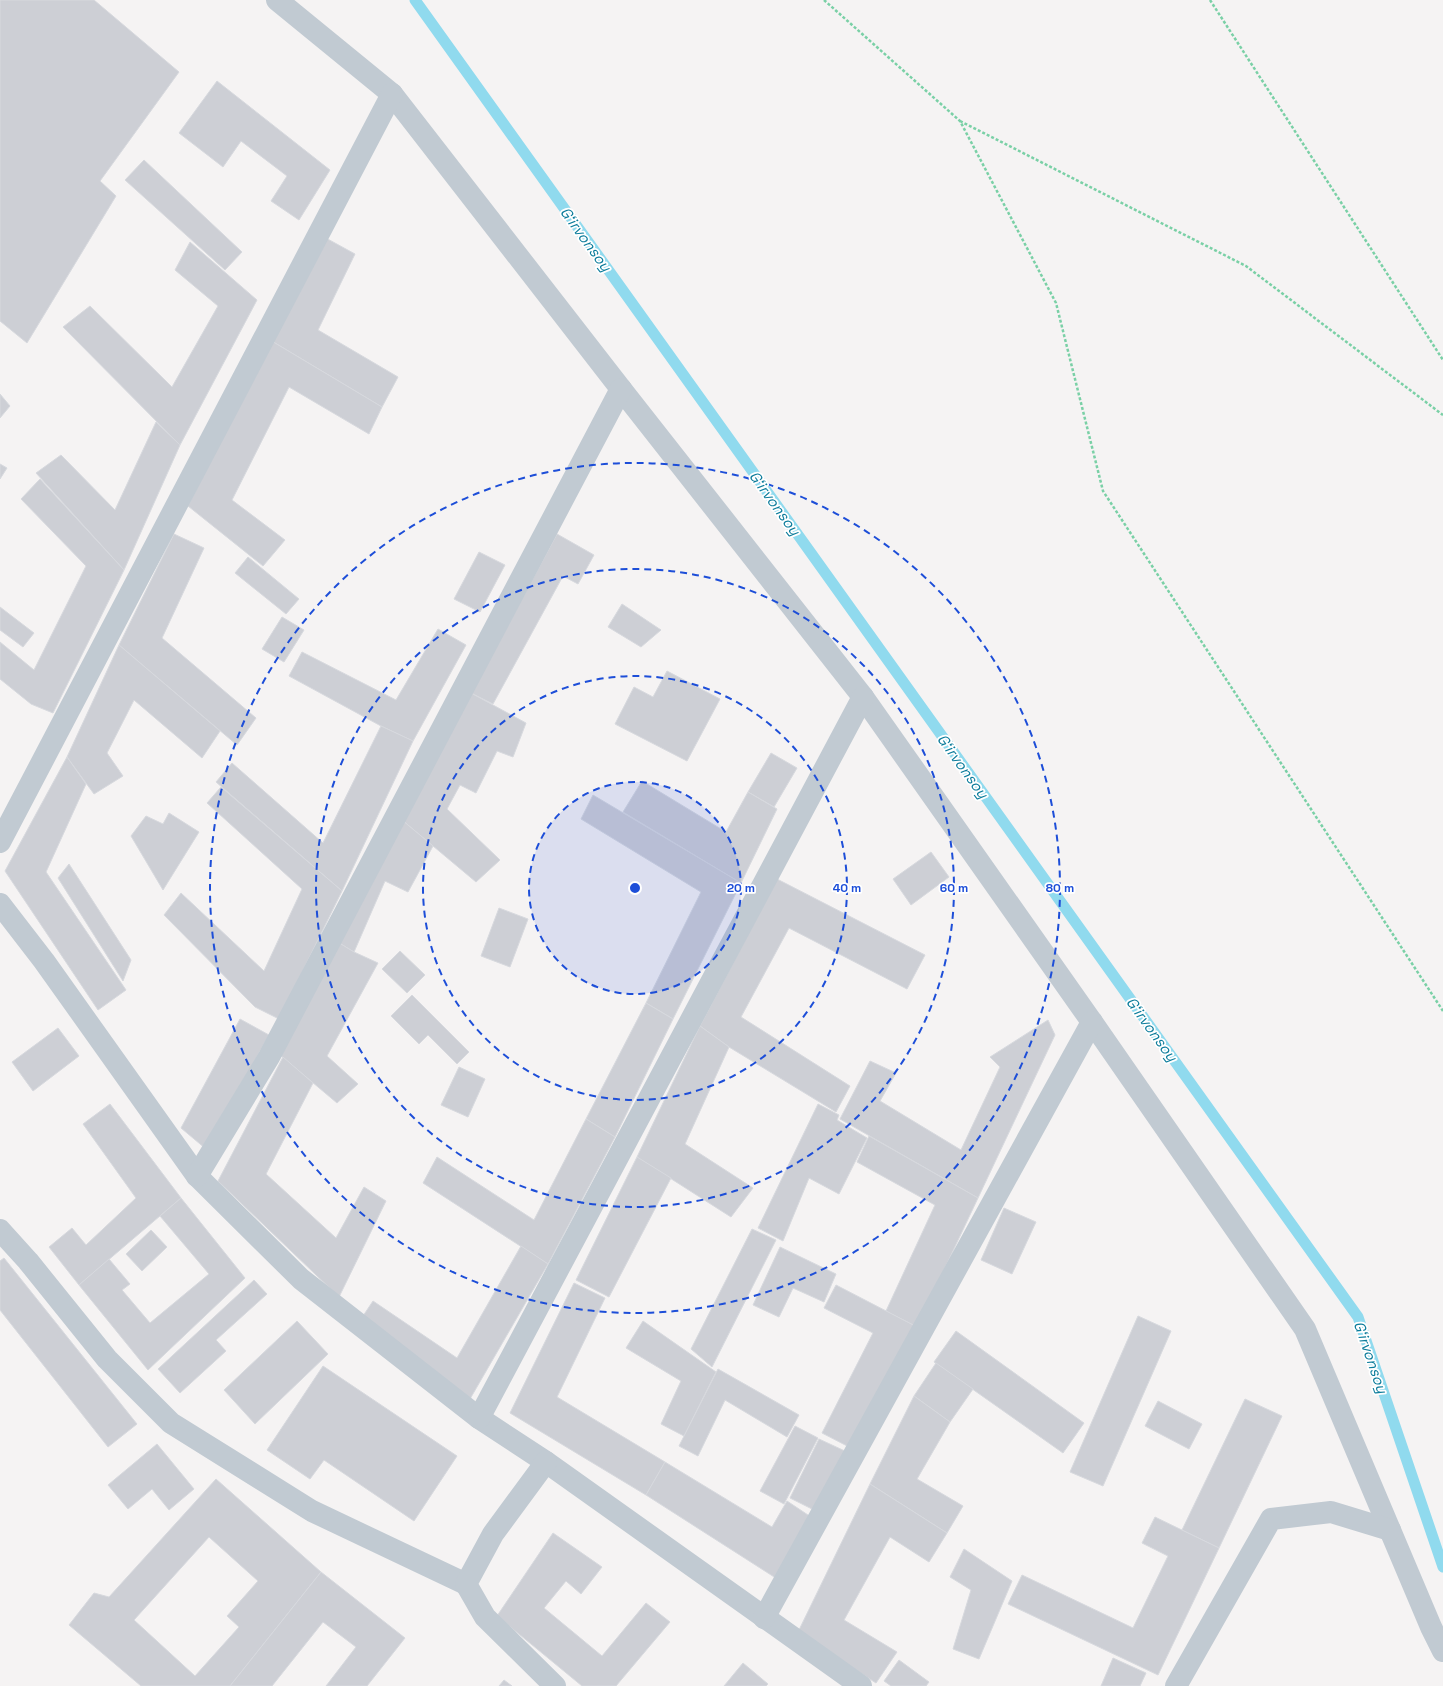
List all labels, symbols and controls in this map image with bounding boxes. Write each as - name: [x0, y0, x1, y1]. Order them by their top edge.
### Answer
- water label: G‘irvonsoy: [556, 203, 616, 276]
- water label: G‘irvonsoy: [745, 467, 805, 540]
- water label: G‘irvonsoy: [933, 730, 993, 803]
- text: 20 m: [727, 880, 755, 896]
- text: 40 m: [833, 880, 861, 896]
- text: 60 m: [940, 880, 968, 896]
- text: 80 m: [1046, 880, 1074, 896]
- centre of rings: [628, 881, 642, 895]
- water label: G‘irvonsoy: [1122, 993, 1182, 1066]
- water label: G‘irvonsoy: [1350, 1318, 1393, 1396]

